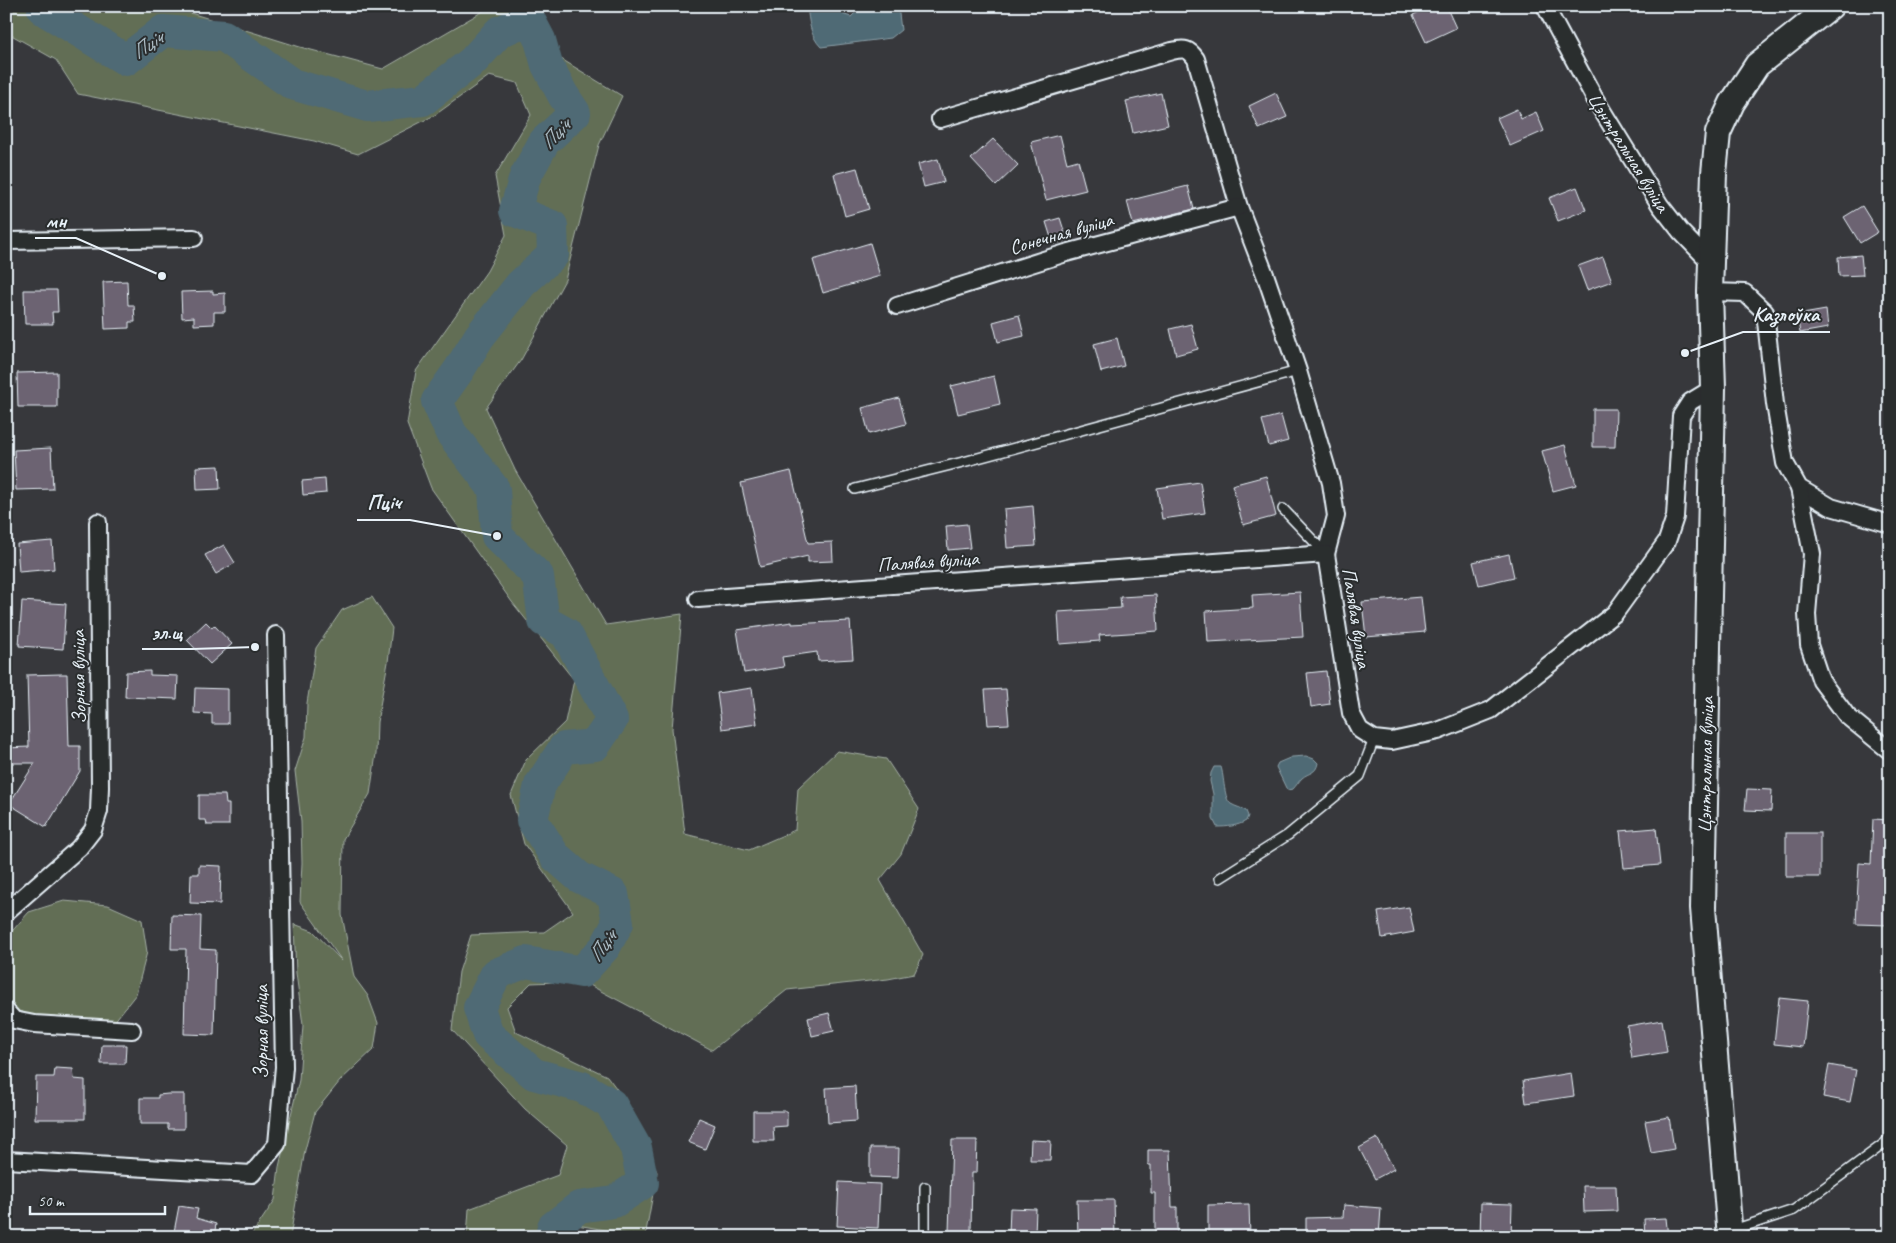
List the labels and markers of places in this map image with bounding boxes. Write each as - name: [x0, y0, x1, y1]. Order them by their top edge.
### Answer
- callout: мн: [35, 202, 76, 238]
- callout: Казлоўка: [1743, 296, 1830, 332]
- callout: Пціч: [357, 484, 410, 520]
- callout: эл.щ: [142, 613, 192, 649]

